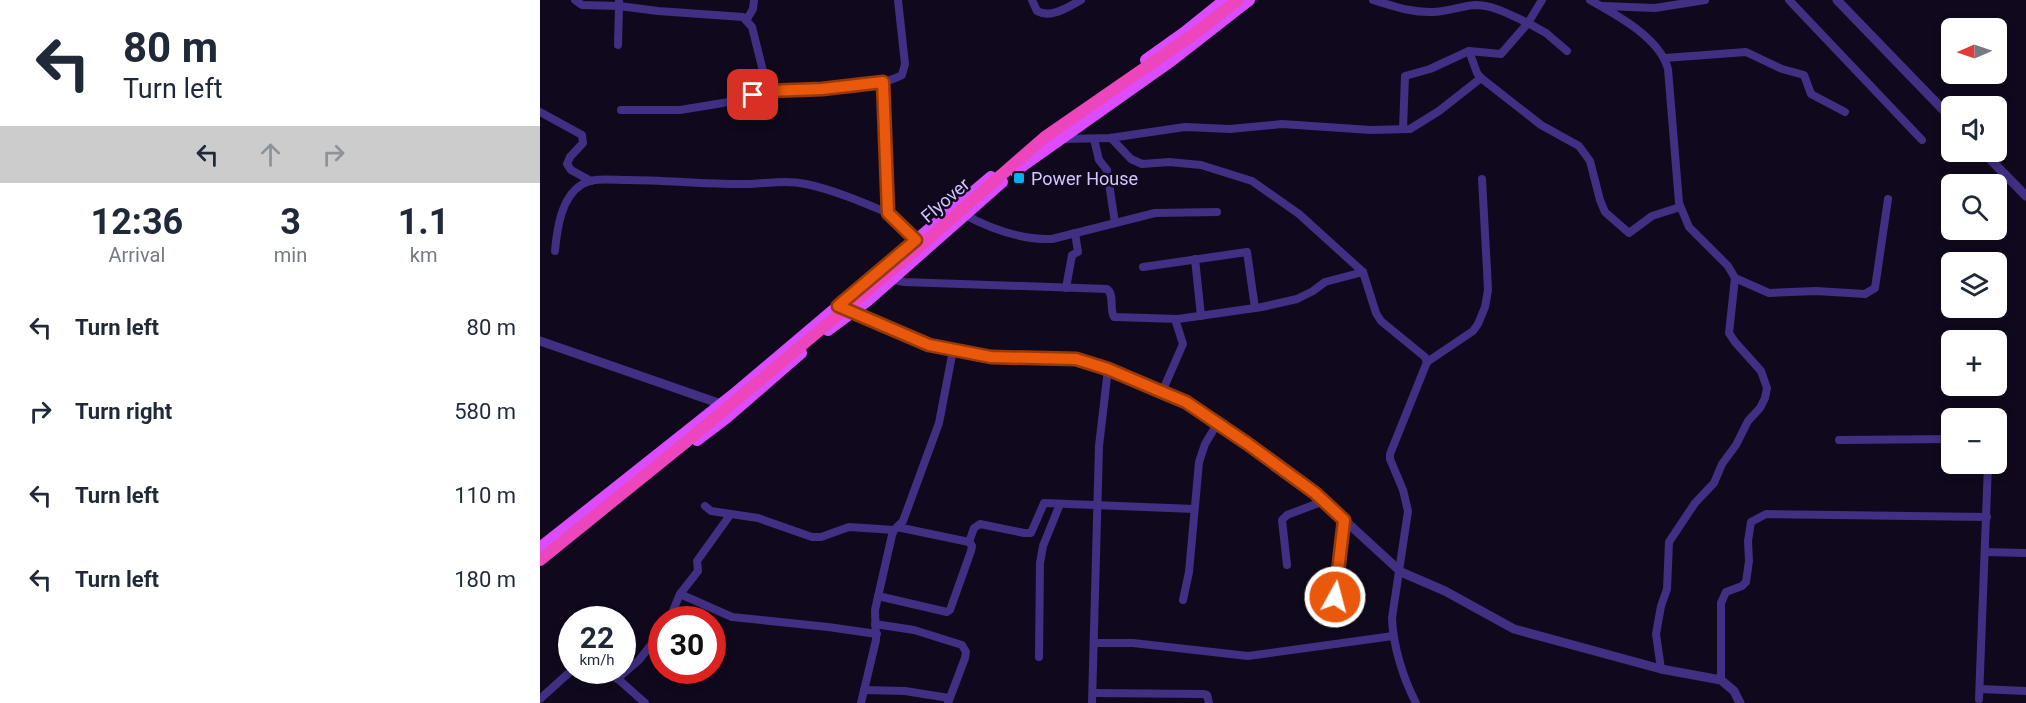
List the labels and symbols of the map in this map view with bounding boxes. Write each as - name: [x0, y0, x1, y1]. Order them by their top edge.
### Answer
- north arrow: [1941, 18, 2007, 84]
- pin: [727, 69, 778, 120]
- place label: Power House: [1031, 168, 1138, 189]
- marker: Power House: [1012, 171, 1026, 185]
- street label: Flyover: [917, 173, 973, 227]
- position arrow: [1303, 565, 1367, 629]
- speed limit sign: 30: [648, 606, 726, 684]

